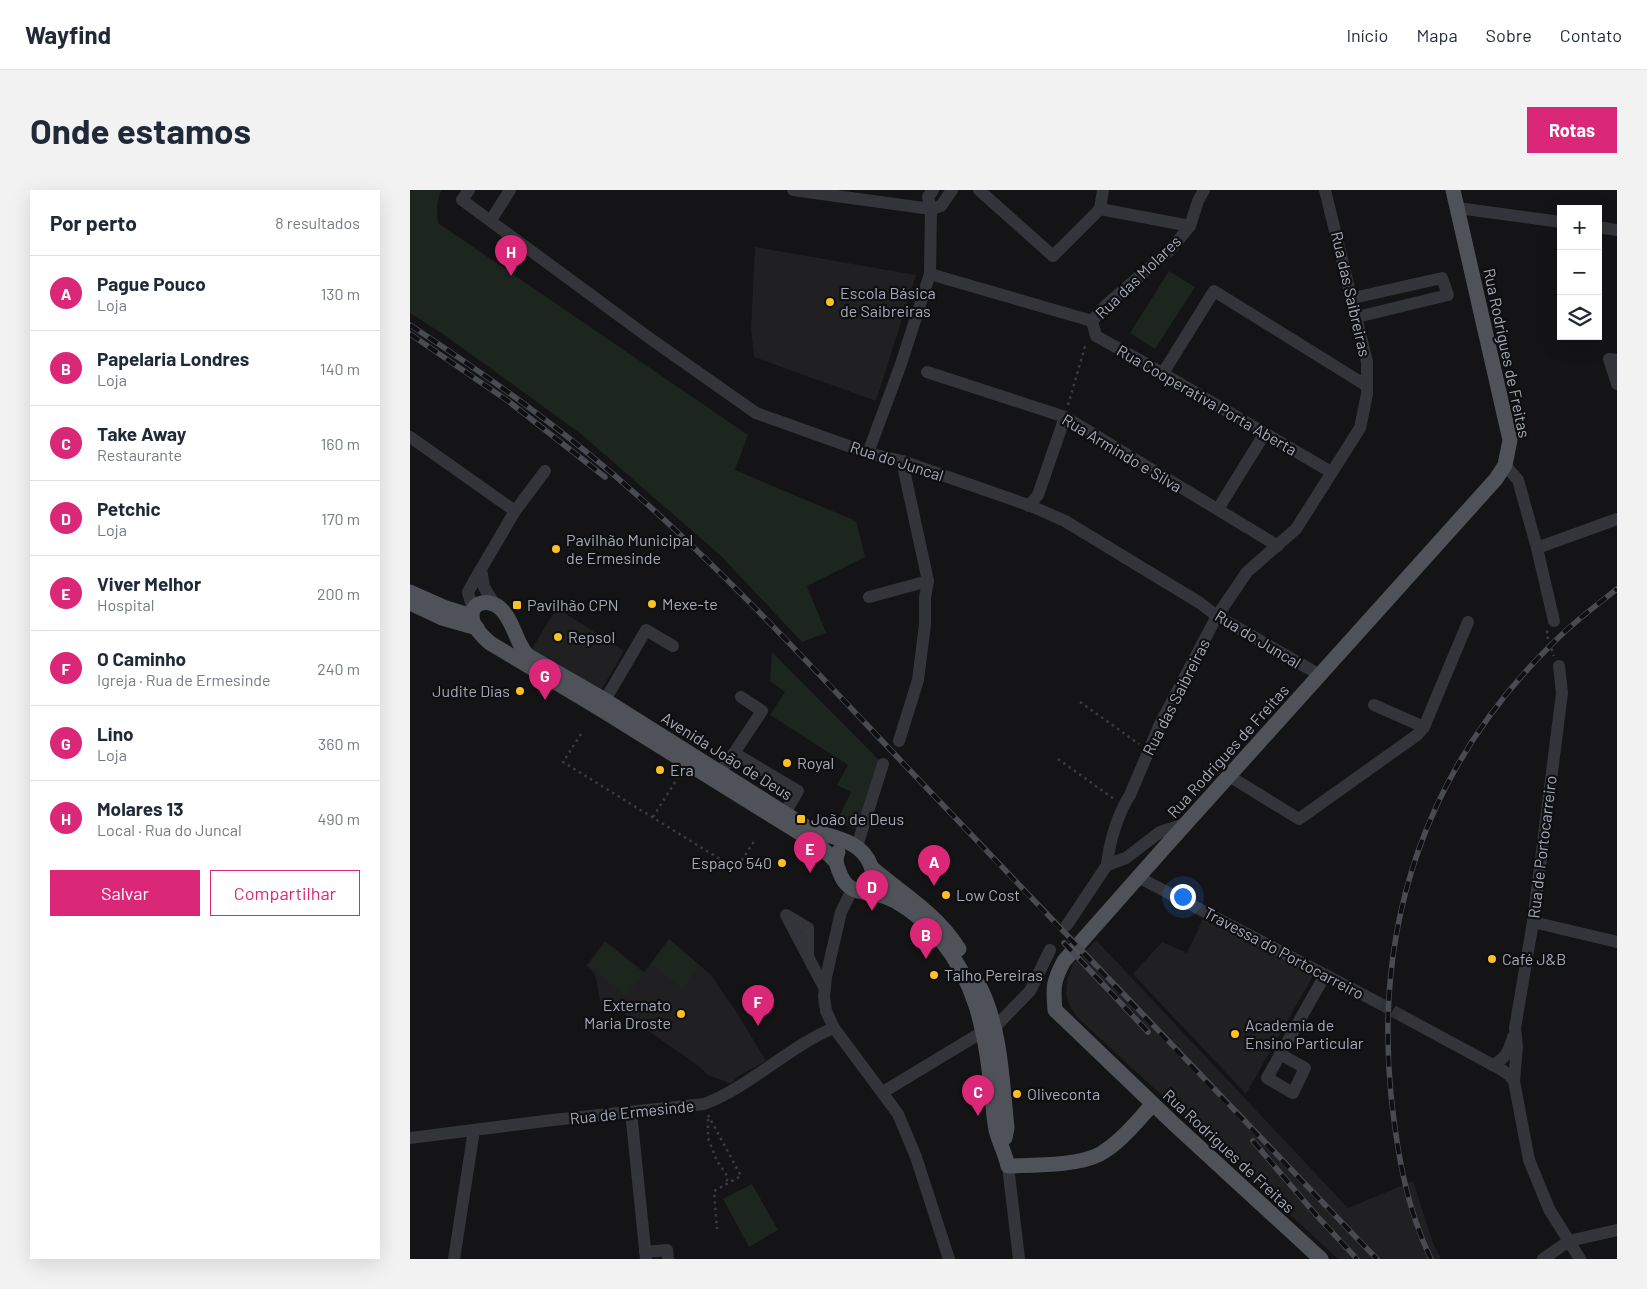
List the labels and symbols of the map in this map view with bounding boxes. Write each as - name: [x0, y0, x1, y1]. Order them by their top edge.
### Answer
- street label: Rua das Saibreiras: [1328, 229, 1375, 358]
- street label: Rua das Molares: [1091, 231, 1184, 322]
- pin: H: [495, 235, 527, 276]
- street label: Rua Rodrigues de Freitas: [1480, 266, 1535, 439]
- place label: Escola Básica de Saibreiras: [840, 283, 936, 320]
- marker: Escola Básica de Saibreiras: [824, 296, 836, 308]
- street label: Rua Cooperativa Porta Aberta: [1114, 340, 1301, 459]
- street label: Rua Armindo e Silva: [1059, 409, 1186, 496]
- street label: Rua do Juncal: [848, 437, 946, 485]
- place label: Pavilhão Municipal de Ermesinde: [566, 530, 693, 567]
- marker: Pavilhão Municipal de Ermesinde: [550, 543, 562, 555]
- place label: Mexe-te: [662, 594, 718, 613]
- place label: Pavilhão CPN: [527, 595, 618, 614]
- marker: Mexe-te: [646, 598, 658, 610]
- marker: Pavilhão CPN: [511, 599, 523, 611]
- street label: Rua do Juncal: [1212, 605, 1305, 672]
- place label: Repsol: [568, 627, 615, 646]
- marker: Repsol: [552, 631, 564, 643]
- street label: Rua das Saibreiras: [1138, 635, 1213, 758]
- pin: G: [529, 659, 561, 700]
- street label: Rua Rodrigues de Freitas: [1163, 680, 1292, 821]
- place label: Judite Dias: [432, 681, 510, 700]
- marker: Judite Dias: [514, 685, 526, 697]
- street label: Avenida João de Deus: [658, 708, 796, 804]
- place label: Royal: [797, 753, 834, 772]
- marker: Royal: [781, 757, 793, 769]
- place label: Era: [670, 760, 694, 779]
- marker: Era: [654, 764, 666, 776]
- street label: Rua de Portocarreiro: [1523, 775, 1560, 919]
- place label: João de Deus: [811, 809, 904, 828]
- marker: João de Deus: [795, 813, 807, 825]
- pin: E: [794, 832, 826, 873]
- pin: A: [918, 845, 950, 886]
- place label: Espaço 540: [691, 853, 772, 872]
- marker: Espaço 540: [776, 857, 788, 869]
- pin: D: [856, 870, 888, 911]
- your location: [1170, 884, 1196, 910]
- place label: Low Cost: [956, 885, 1020, 904]
- marker: Low Cost: [940, 889, 952, 901]
- street label: Travessa do Portocarreiro: [1201, 902, 1367, 1003]
- pin: B: [910, 918, 942, 959]
- place label: Café J&B: [1502, 949, 1566, 968]
- marker: Café J&B: [1486, 953, 1498, 965]
- place label: Talho Pereiras: [944, 965, 1043, 984]
- marker: Talho Pereiras: [928, 969, 940, 981]
- pin: F: [742, 985, 774, 1026]
- place label: Externato Maria Droste: [584, 995, 671, 1032]
- marker: Externato Maria Droste: [675, 1008, 687, 1020]
- place label: Academia de Ensino Particular: [1245, 1015, 1364, 1052]
- marker: Academia de Ensino Particular: [1229, 1028, 1241, 1040]
- pin: C: [962, 1075, 994, 1116]
- place label: Oliveconta: [1027, 1084, 1100, 1103]
- street label: Rua Rodrigues de Freitas: [1160, 1085, 1299, 1216]
- marker: Oliveconta: [1011, 1088, 1023, 1100]
- street label: Rua de Ermesinde: [569, 1096, 695, 1127]

